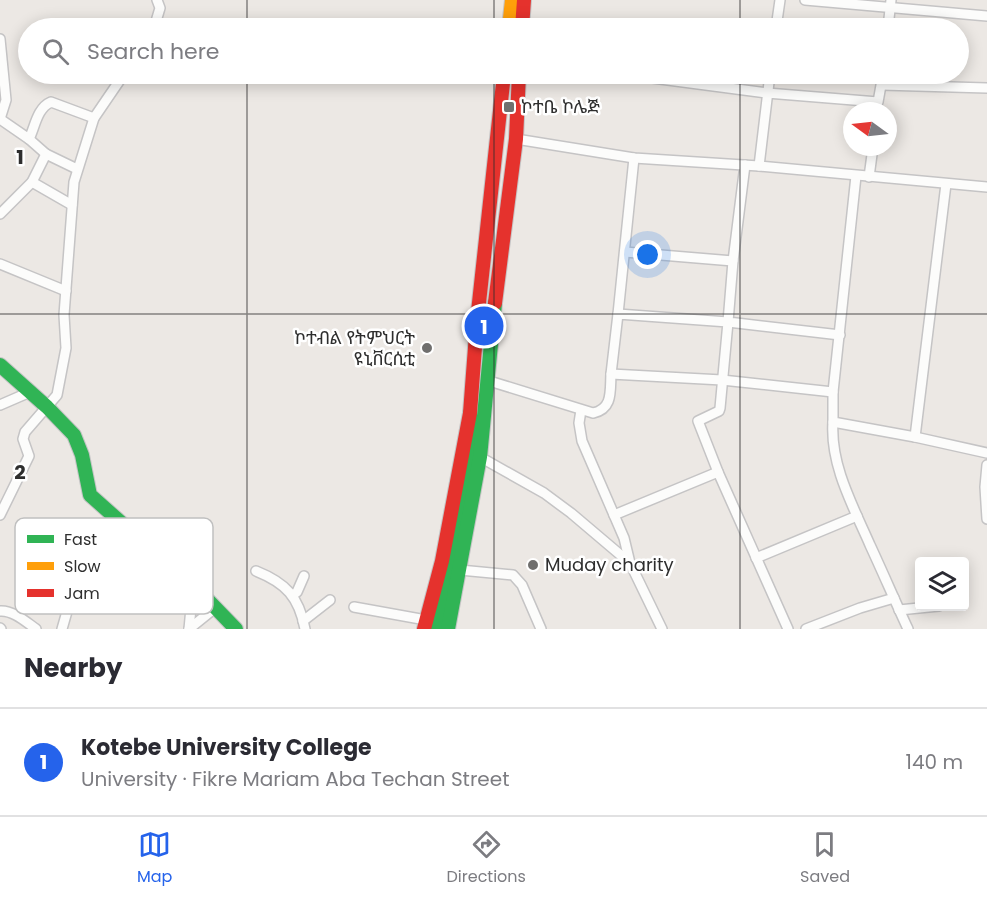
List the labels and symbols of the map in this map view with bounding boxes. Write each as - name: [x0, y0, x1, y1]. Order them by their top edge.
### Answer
- place label: ኮተቤ ኮሌጅ: [521, 94, 601, 119]
- marker: ኮተቤ ኮሌጅ: [502, 100, 516, 114]
- north arrow: [843, 102, 897, 156]
- text: 1: [16, 143, 24, 171]
- your location: [633, 240, 662, 269]
- pin: 1: [464, 304, 504, 348]
- place label: ኮተብል የትምህርት ዩኒቨርሲቲ: [294, 325, 415, 371]
- marker: ኮተብል የትምህርት ዩኒቨርሲቲ: [420, 341, 434, 355]
- text: 2: [14, 458, 26, 486]
- legend: [15, 518, 213, 614]
- text: Fast: [64, 528, 97, 551]
- place label: Muday charity: [545, 552, 674, 577]
- text: Slow: [64, 555, 101, 578]
- marker: Muday charity: [526, 558, 540, 572]
- text: Jam: [64, 582, 100, 605]

